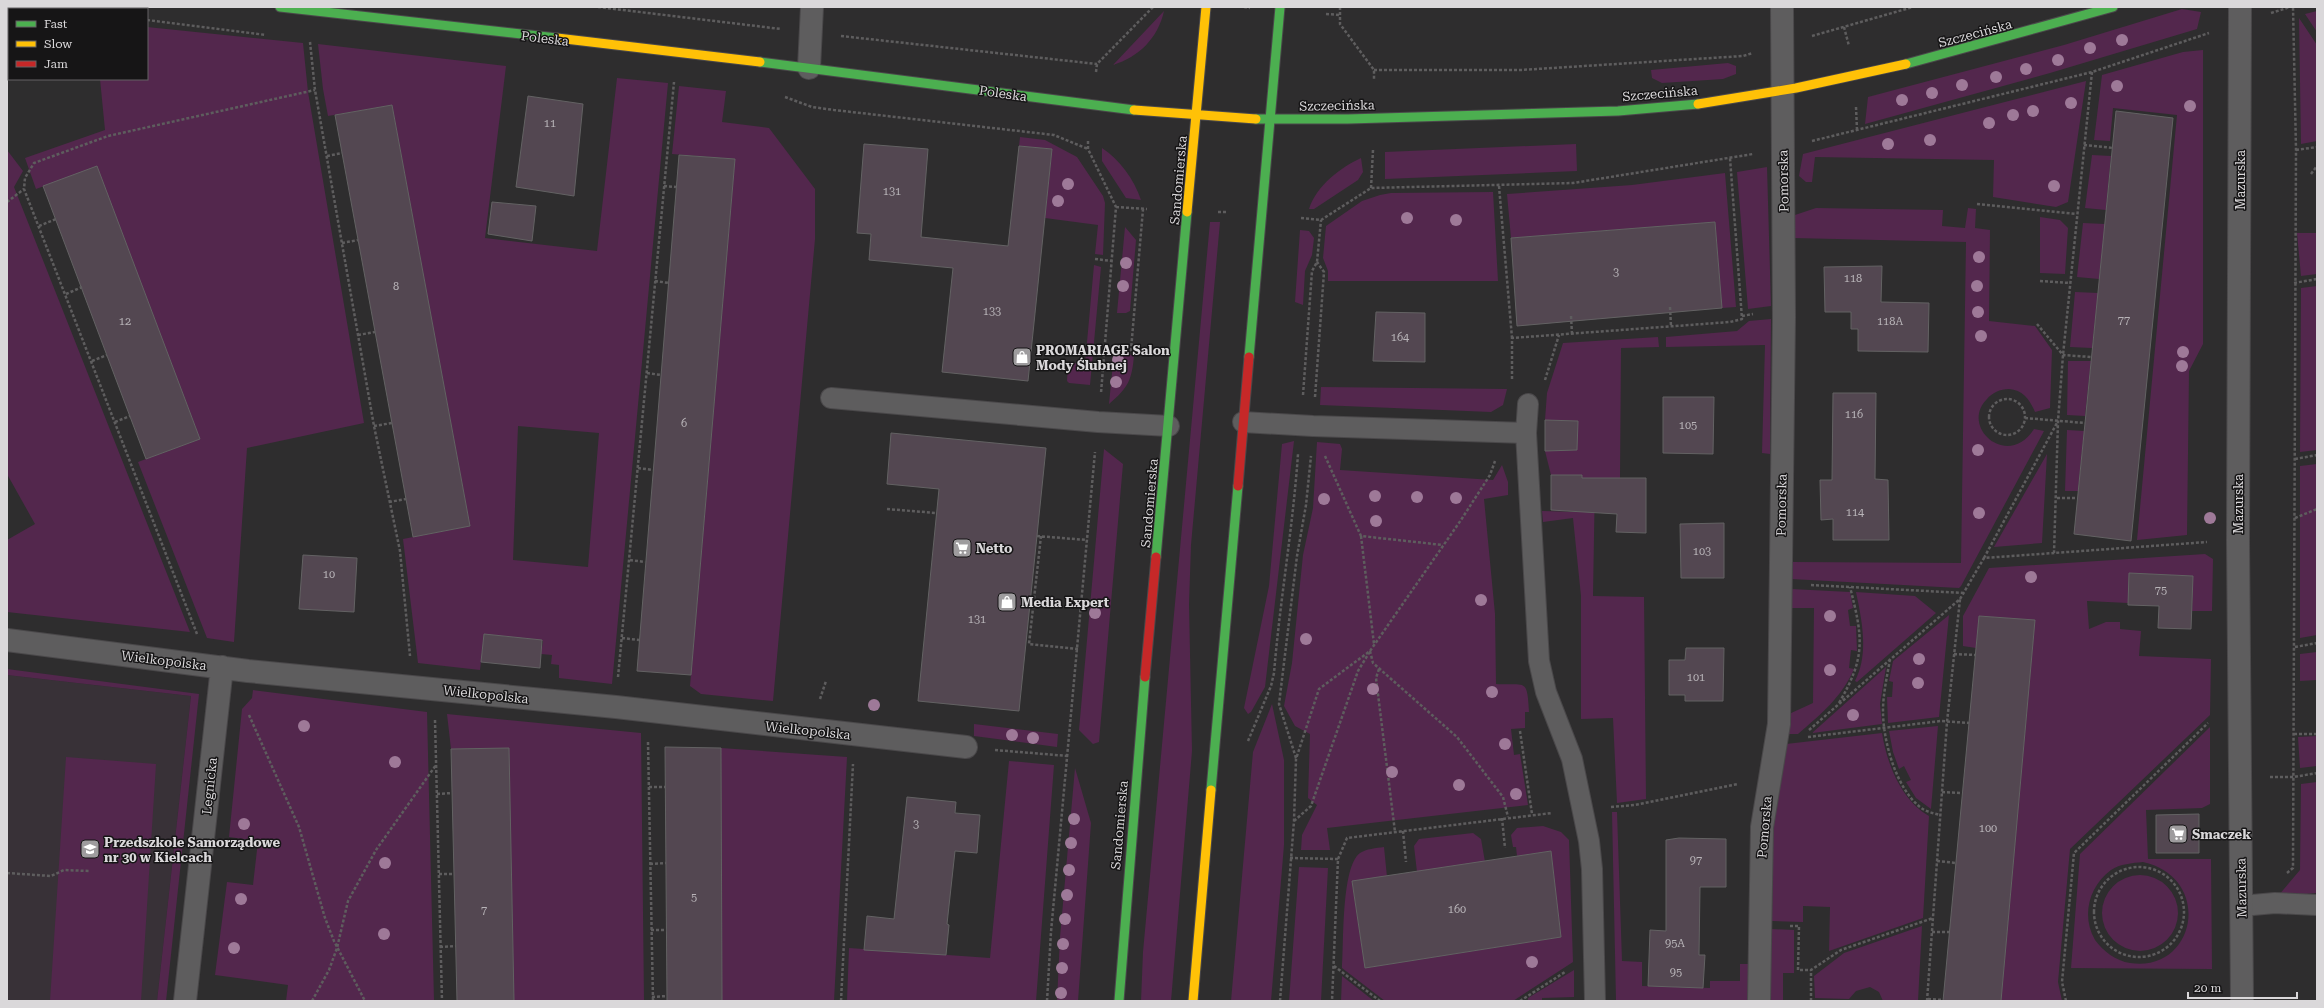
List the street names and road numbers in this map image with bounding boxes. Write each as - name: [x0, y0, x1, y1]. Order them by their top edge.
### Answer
- street label: Szczecińska: [1937, 16, 2014, 51]
- street label: Poleska: [520, 28, 570, 49]
- street label: Poleska: [978, 83, 1028, 104]
- street label: Szczecińska: [1622, 83, 1698, 104]
- street label: Szczecińska: [1299, 97, 1375, 114]
- street label: Sandomierska: [1167, 135, 1190, 225]
- street label: Pomorska: [1775, 150, 1792, 212]
- street label: Mazurska: [2233, 150, 2248, 210]
- street label: Sandomierska: [1138, 458, 1161, 548]
- street label: Pomorska: [1773, 474, 1790, 536]
- street label: Mazurska: [2231, 474, 2246, 534]
- street label: Wielkopolska: [121, 648, 207, 673]
- street label: Wielkopolska: [443, 683, 529, 706]
- street label: Wielkopolska: [765, 719, 851, 742]
- street label: Legnicka: [199, 757, 220, 815]
- street label: Sandomierska: [1108, 780, 1131, 870]
- street label: Pomorska: [1754, 795, 1775, 859]
- street label: Mazurska: [2233, 858, 2250, 918]

